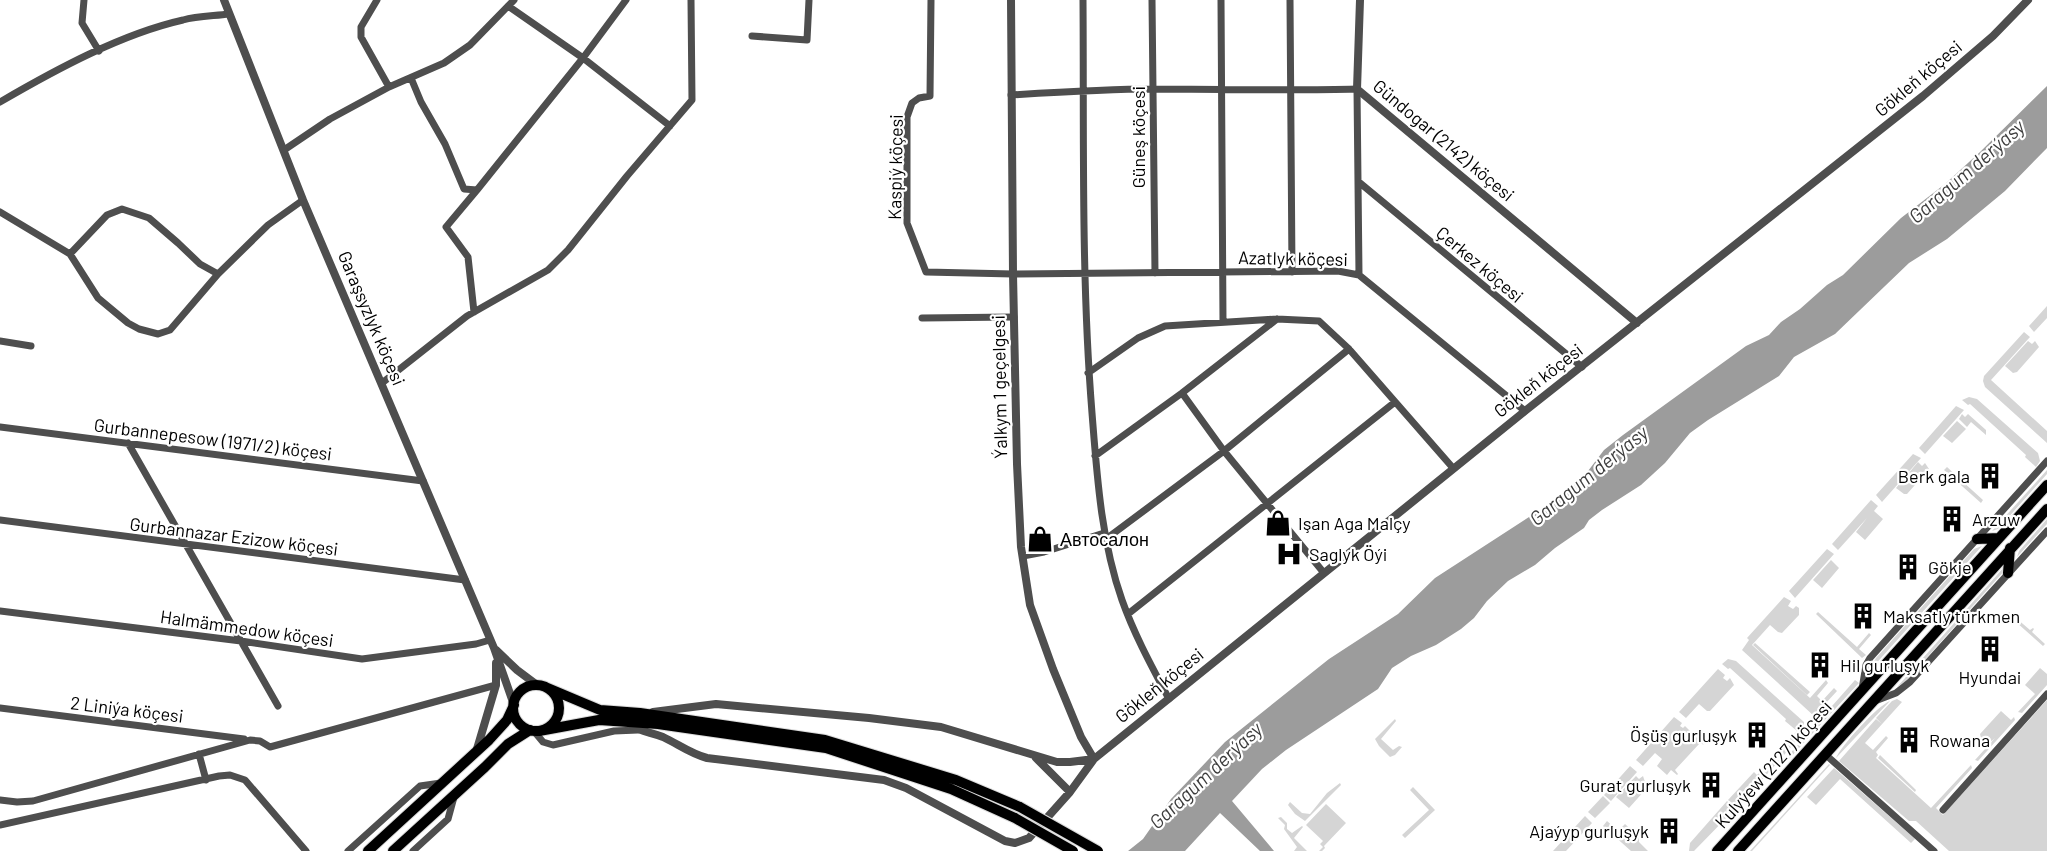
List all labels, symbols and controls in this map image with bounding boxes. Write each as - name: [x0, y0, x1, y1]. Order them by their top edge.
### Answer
- street label: Gökleň köçesi: [1870, 35, 1966, 121]
- street label: Gündogar (2142) köçesi: [1369, 75, 1519, 205]
- street label: Güneş köçesi: [1127, 86, 1149, 188]
- water label: Garagum derýasy: [1903, 113, 2030, 228]
- street label: Kaspiý köçesi: [883, 114, 907, 220]
- street label: Çerkez köçesi: [1432, 221, 1528, 307]
- street label: Azatlyk köçesi: [1238, 246, 1348, 270]
- street label: Garaşsyzlyk köçesi: [334, 247, 410, 389]
- street label: Ýalkym 1 geçelgesi: [987, 315, 1011, 459]
- street label: Gökleň köçesi: [1489, 338, 1587, 422]
- street label: Gurbannepesow (1971/2) köçesi: [93, 413, 333, 465]
- water label: Garagum derýasy: [1524, 419, 1653, 530]
- building icon: Berk gala: [1975, 461, 2005, 491]
- place label: Berk gala: [1898, 465, 1970, 487]
- building icon: Arzuw: [1937, 504, 1967, 534]
- shop icon: Işan Aga Malçy: [1263, 508, 1293, 538]
- place label: Arzuw: [1972, 508, 2020, 530]
- street label: Gurbannazar Ezizow köçesi: [128, 512, 340, 560]
- place label: Işan Aga Malçy: [1298, 512, 1411, 534]
- shop icon: Автосалон: [1025, 524, 1055, 554]
- place label: Автосалон: [1060, 528, 1149, 550]
- hospital icon: Saglyk Öýi: [1274, 539, 1304, 569]
- place label: Saglyk Öýi: [1309, 543, 1387, 565]
- building icon: Gökje: [1893, 552, 1923, 582]
- place label: Gökje: [1928, 556, 1972, 578]
- building icon: Maksatly türkmen: [1848, 601, 1878, 631]
- street label: Halmämmedow köçesi: [159, 605, 335, 651]
- place label: Maksatly türkmen: [1883, 605, 2020, 627]
- building icon: Hyundai: [1975, 634, 2005, 664]
- street label: Gökleň köçesi: [1110, 643, 1208, 727]
- building icon: Hil gurluşyk: [1805, 650, 1835, 680]
- place label: Hil gurluşyk: [1840, 654, 1929, 676]
- place label: Hyundai: [1959, 666, 2021, 688]
- street label: 2 Liniýa köçesi: [69, 691, 185, 727]
- street label: Kulyýew (2127) köçesi: [1710, 696, 1836, 832]
- water label: Garagum derýasy: [1144, 716, 1267, 833]
- building icon: Öşüş gurluşyk: [1742, 720, 1772, 750]
- place label: Öşüş gurluşyk: [1630, 724, 1737, 746]
- building icon: Rowana: [1894, 725, 1924, 755]
- place label: Rowana: [1929, 729, 1990, 751]
- building icon: Gurat gurluşyk: [1696, 770, 1726, 800]
- place label: Gurat gurluşyk: [1579, 774, 1691, 796]
- building icon: Ajaýyp gurluşyk: [1654, 816, 1684, 846]
- place label: Ajaýyp gurluşyk: [1529, 820, 1649, 842]

